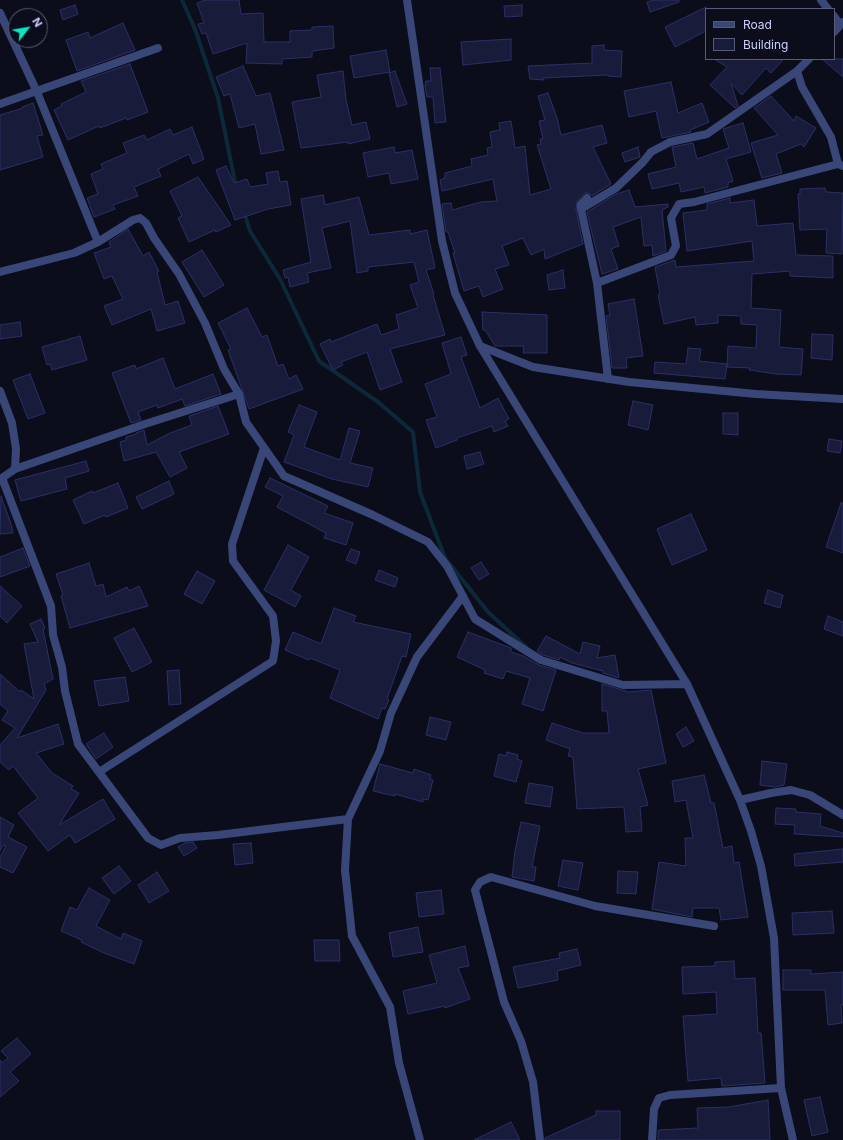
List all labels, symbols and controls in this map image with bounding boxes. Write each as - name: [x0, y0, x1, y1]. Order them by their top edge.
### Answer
- north arrow: [8, 8, 48, 48]
- legend: [705, 8, 835, 60]
- text: N: [29, 15, 46, 30]
- text: Road: [743, 17, 772, 32]
- text: Building: [743, 37, 788, 52]

